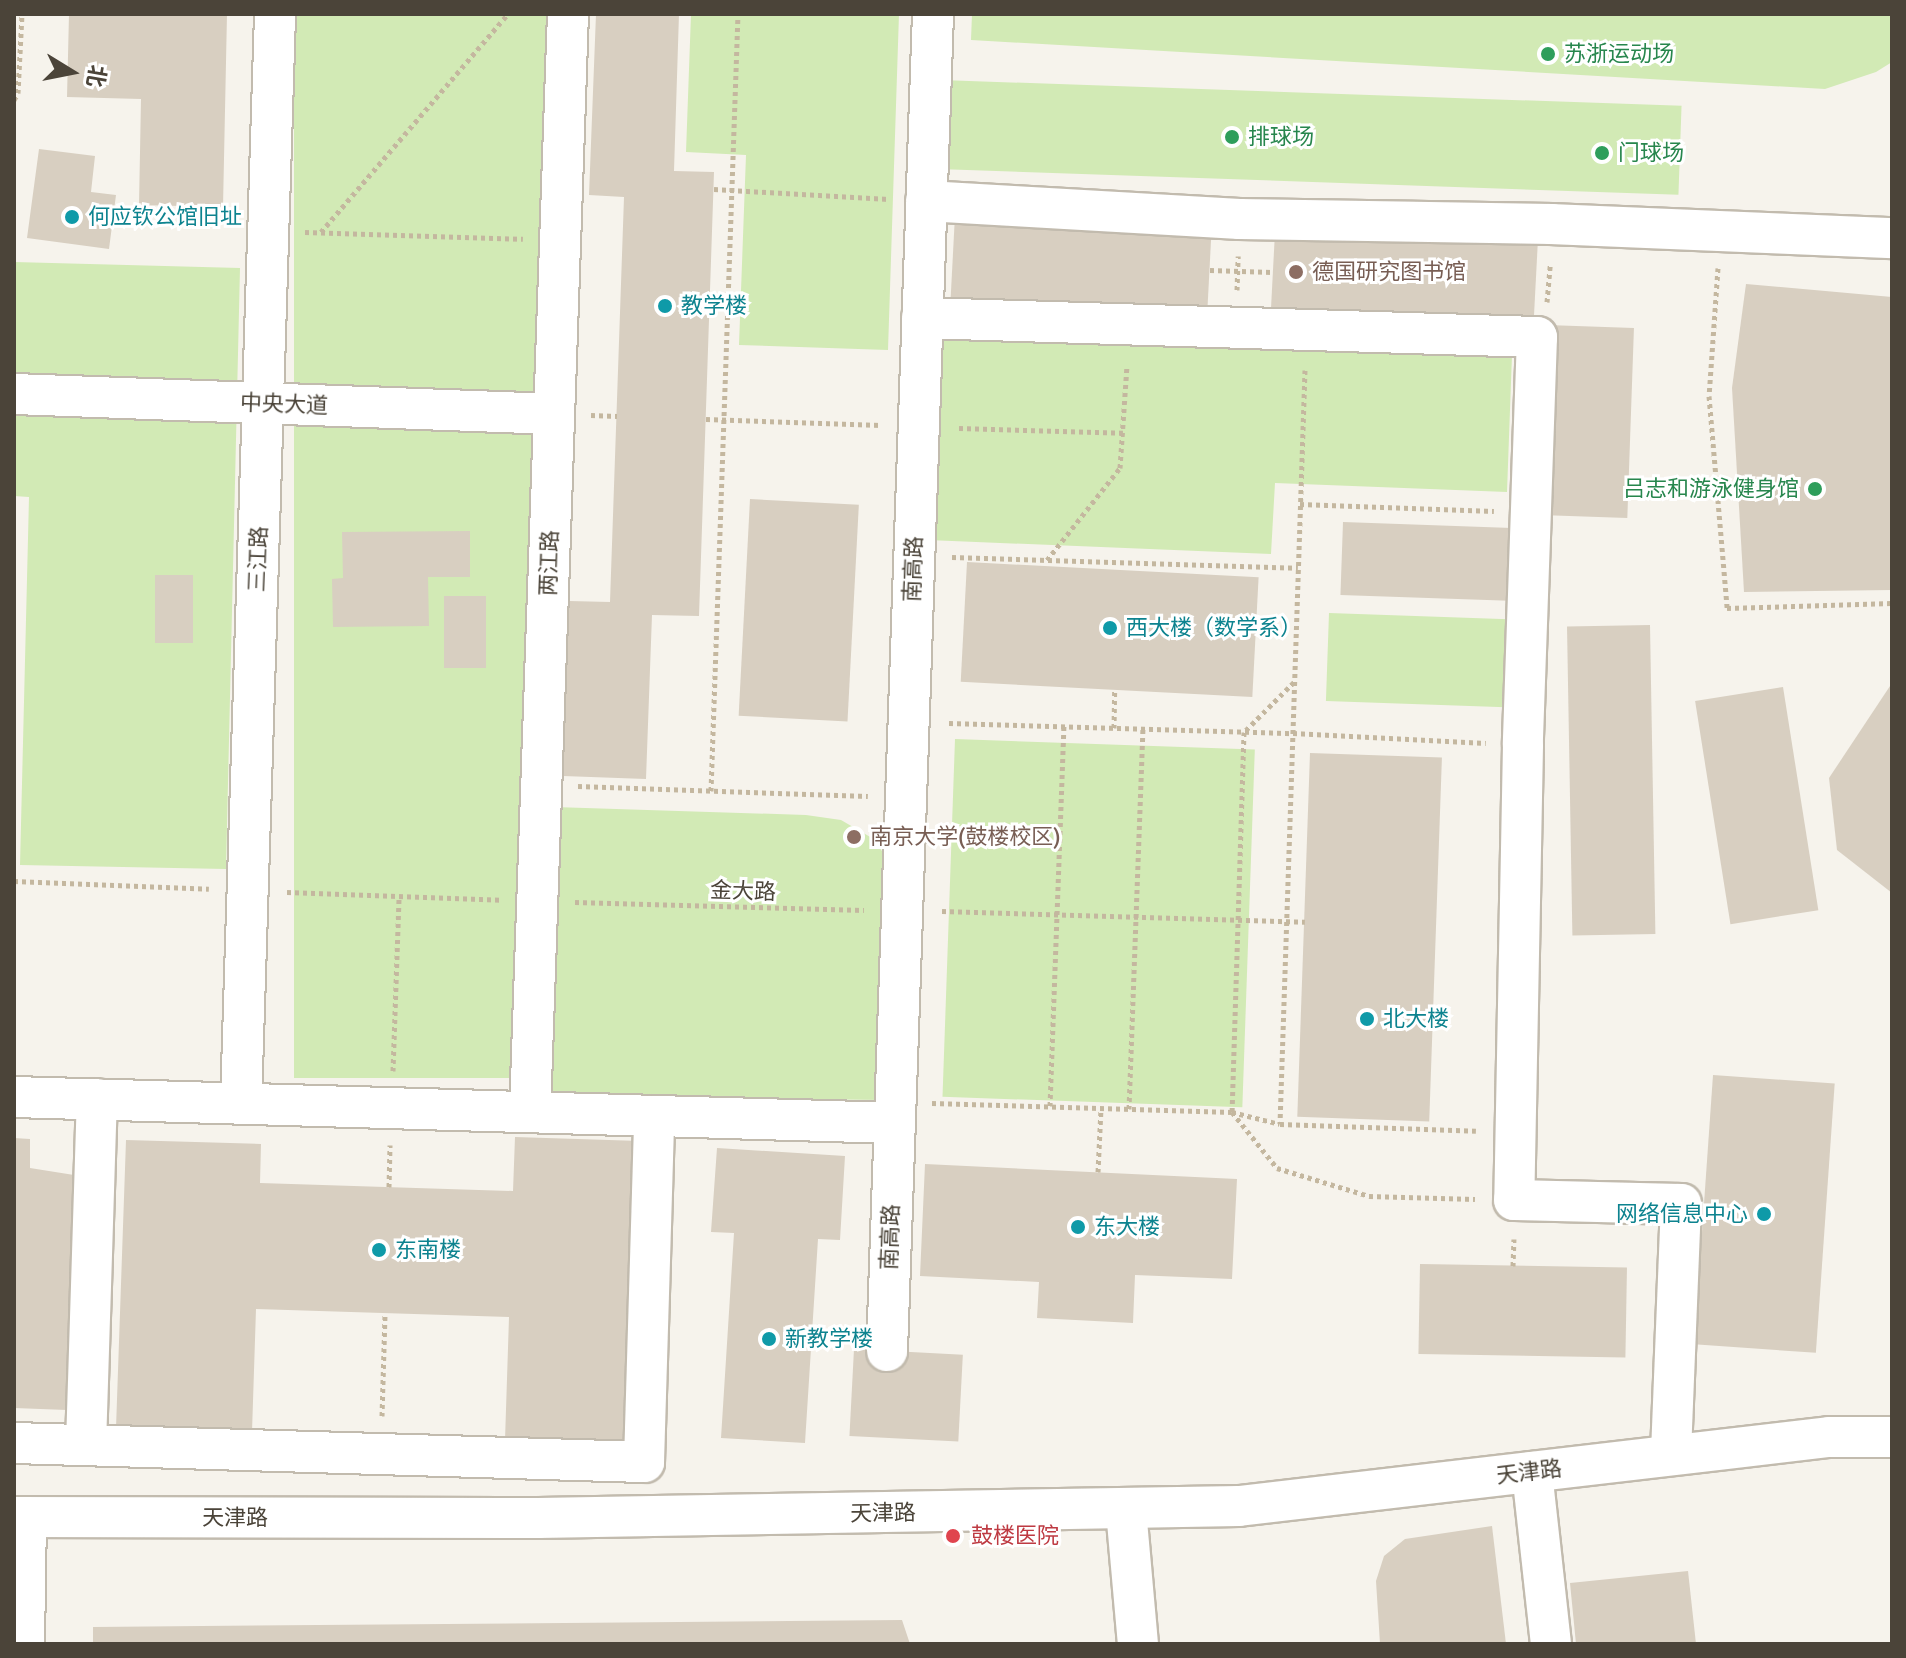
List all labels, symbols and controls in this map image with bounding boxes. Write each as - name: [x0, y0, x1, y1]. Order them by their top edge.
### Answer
- north arrow: [32, 32, 112, 112]
- place label: 苏浙运动场: [1564, 41, 1674, 67]
- marker: 苏浙运动场: [1539, 45, 1557, 63]
- text: 北: [81, 63, 111, 89]
- place label: 排球场: [1248, 124, 1314, 150]
- marker: 排球场: [1223, 128, 1241, 146]
- place label: 门球场: [1618, 140, 1684, 166]
- marker: 门球场: [1593, 144, 1611, 162]
- place label: 何应钦公馆旧址: [88, 204, 242, 230]
- marker: 何应钦公馆旧址: [63, 208, 81, 226]
- place label: 德国研究图书馆: [1312, 259, 1466, 285]
- marker: 德国研究图书馆: [1287, 263, 1305, 281]
- place label: 教学楼: [681, 293, 747, 319]
- marker: 教学楼: [656, 297, 674, 315]
- street label: 中央大道: [240, 389, 328, 419]
- place label: 吕志和游泳健身馆: [1623, 476, 1799, 502]
- marker: 吕志和游泳健身馆: [1806, 480, 1824, 498]
- street label: 三江路: [244, 526, 272, 592]
- street label: 两江路: [535, 530, 563, 596]
- street label: 南高路: [899, 536, 927, 602]
- place label: 西大楼（数学系）: [1126, 615, 1302, 641]
- marker: 西大楼（数学系）: [1101, 619, 1119, 637]
- place label: 南京大学(鼓楼校区): [870, 824, 1061, 850]
- marker: 南京大学(鼓楼校区): [845, 828, 863, 846]
- street label: 金大路: [710, 877, 776, 905]
- place label: 北大楼: [1383, 1006, 1449, 1032]
- marker: 北大楼: [1358, 1010, 1376, 1028]
- place label: 网络信息中心: [1616, 1201, 1748, 1227]
- street label: 南高路: [876, 1204, 904, 1270]
- marker: 网络信息中心: [1755, 1205, 1773, 1223]
- place label: 东大楼: [1094, 1214, 1160, 1240]
- marker: 东大楼: [1069, 1218, 1087, 1236]
- place label: 东南楼: [395, 1237, 461, 1263]
- marker: 东南楼: [370, 1241, 388, 1259]
- place label: 新教学楼: [785, 1326, 873, 1352]
- marker: 新教学楼: [760, 1330, 778, 1348]
- street label: 天津路: [1495, 1455, 1563, 1489]
- street label: 天津路: [850, 1499, 916, 1527]
- street label: 天津路: [202, 1505, 268, 1531]
- place label: 鼓楼医院: [971, 1523, 1059, 1549]
- marker: 鼓楼医院: [942, 1525, 964, 1547]

